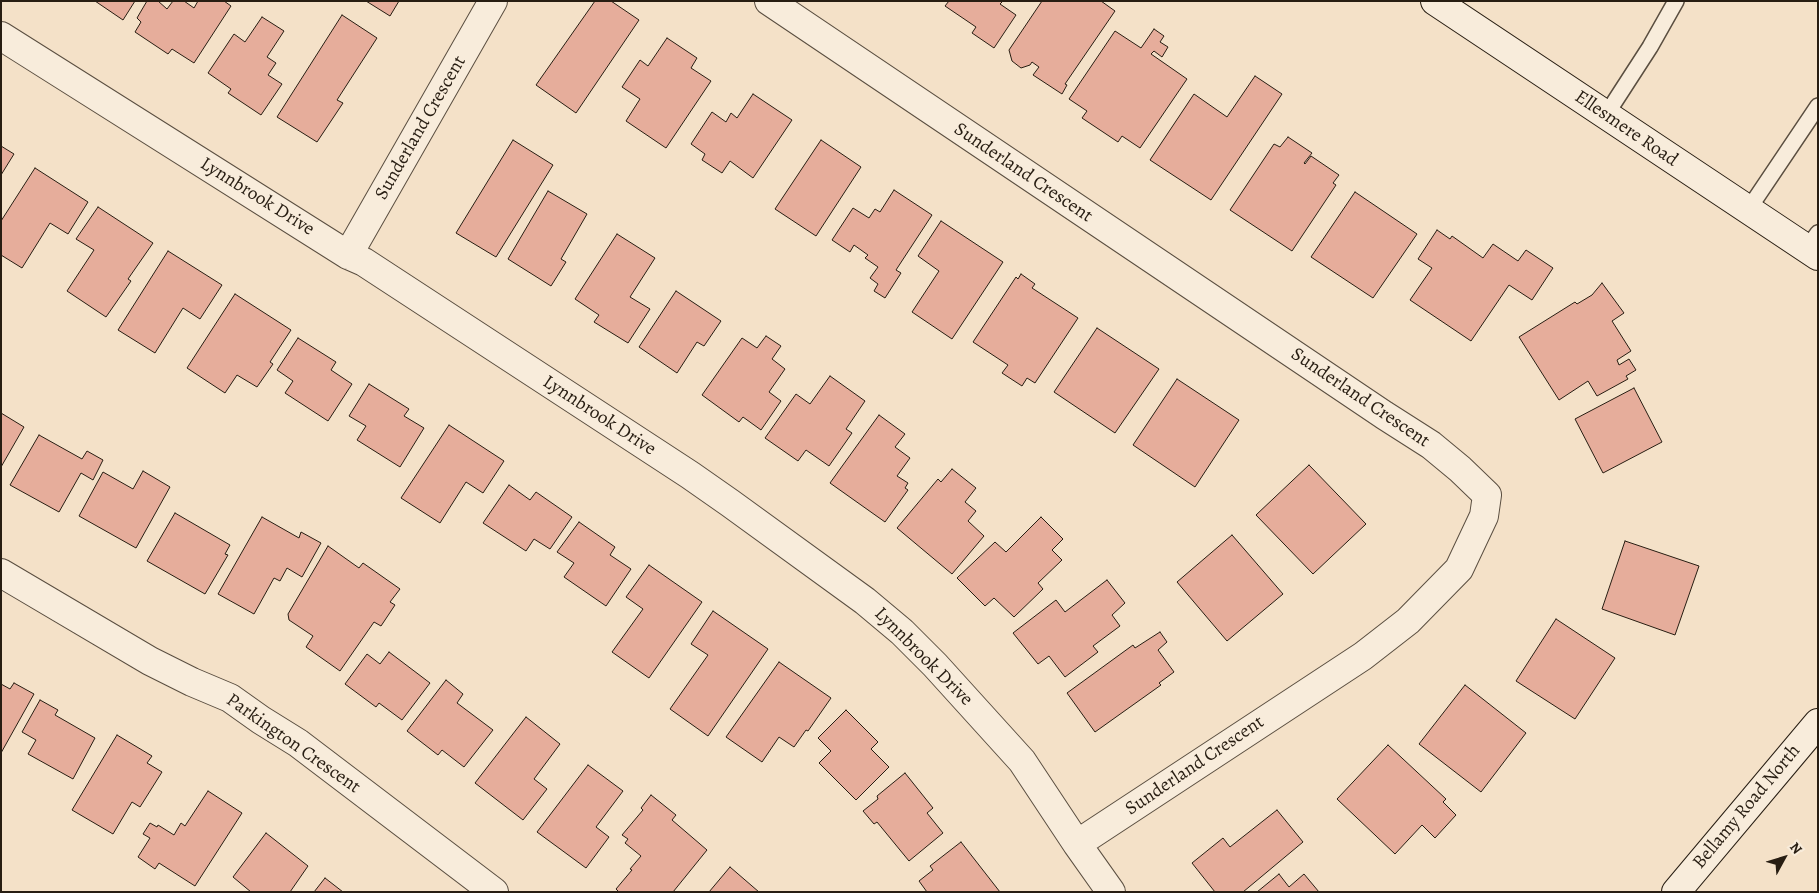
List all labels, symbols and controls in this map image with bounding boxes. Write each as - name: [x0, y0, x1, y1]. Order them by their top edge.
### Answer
- street label: Sunderland Crescent: [371, 52, 471, 204]
- street label: Ellesmere Road: [1570, 86, 1682, 172]
- street label: Sunderland Crescent: [949, 118, 1097, 228]
- street label: Lynnbrook Drive: [196, 153, 318, 241]
- street label: Sunderland Crescent: [1286, 343, 1434, 453]
- street label: Lynnbrook Drive: [538, 371, 660, 461]
- street label: Lynnbrook Drive: [869, 603, 977, 711]
- street label: Parkington Crescent: [222, 689, 364, 799]
- street label: Sunderland Crescent: [1121, 711, 1269, 821]
- street label: Bellamy Road North: [1688, 740, 1806, 874]
- north arrow: [1759, 833, 1809, 883]

